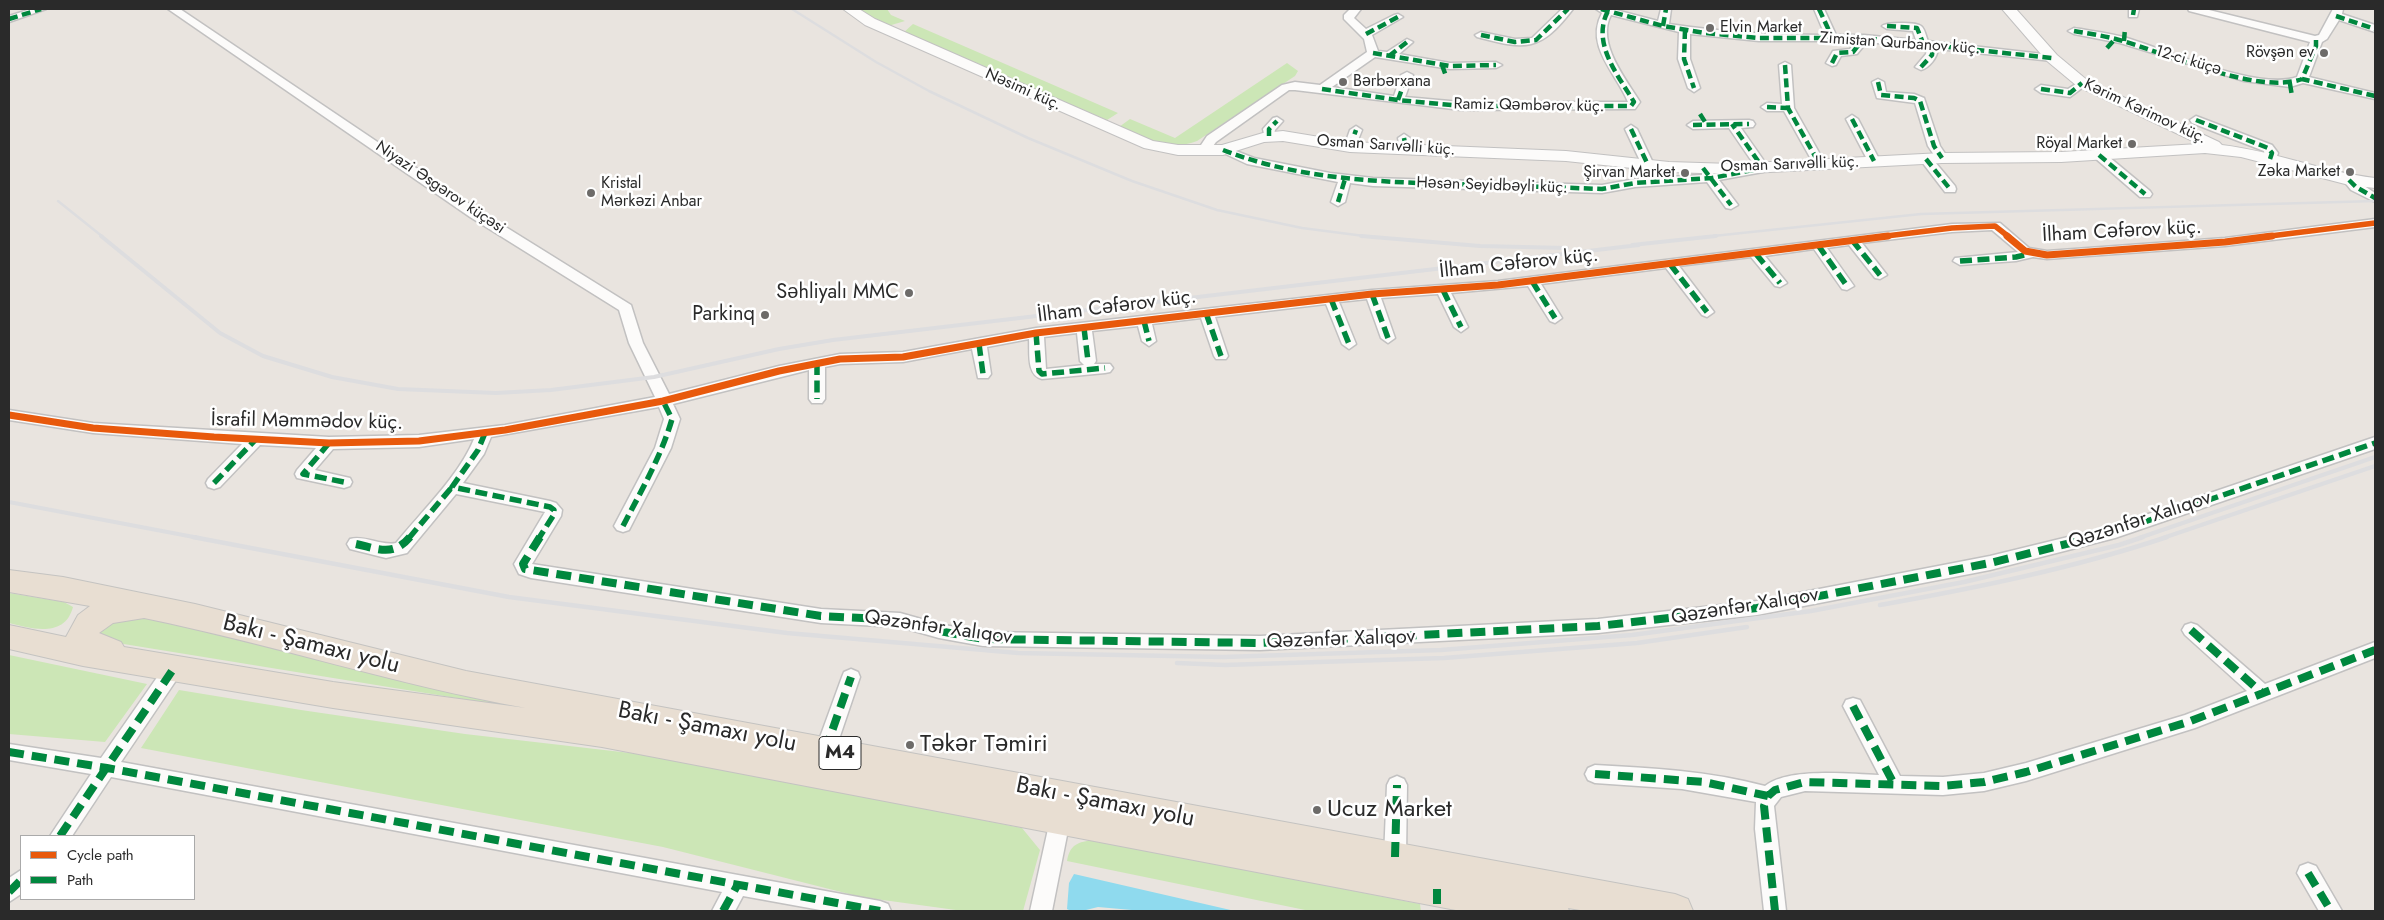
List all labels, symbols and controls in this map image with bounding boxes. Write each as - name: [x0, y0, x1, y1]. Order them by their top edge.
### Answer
- place label: Elvin Market: [1720, 18, 1802, 38]
- marker: Elvin Market: [1704, 22, 1716, 34]
- street label: Zimistan Qurbanov küç.: [1819, 29, 1981, 59]
- street label: 12-ci küçə: [2153, 42, 2223, 80]
- place label: Rövşən ev: [2246, 43, 2314, 63]
- marker: Rövşən ev: [2318, 47, 2330, 59]
- street label: Nəsimi küç.: [982, 65, 1064, 115]
- place label: Bərbərxana: [1353, 72, 1431, 92]
- street label: Kərim Kərimov küç.: [2081, 75, 2209, 149]
- marker: Bərbərxana: [1337, 76, 1349, 88]
- street label: Ramiz Qəmbərov küç.: [1453, 95, 1605, 117]
- street label: Osman Sarıvəlli küç.: [1316, 132, 1456, 160]
- place label: Röyal Market: [2036, 134, 2122, 154]
- street label: Niyazi Əsgərov küçəsi: [372, 137, 508, 239]
- marker: Röyal Market: [2126, 138, 2138, 150]
- street label: Osman Sarıvəlli küç.: [1720, 153, 1860, 177]
- place label: Zəka Market: [2258, 162, 2340, 182]
- place label: Şirvan Market: [1583, 163, 1675, 183]
- marker: Zəka Market: [2344, 166, 2356, 178]
- marker: Şirvan Market: [1679, 167, 1691, 179]
- place label: Kristal Mərkəzi Anbar: [601, 174, 702, 212]
- street label: Həsən Seyidbəyli küç.: [1416, 174, 1568, 198]
- marker: Kristal Mərkəzi Anbar: [585, 187, 597, 199]
- street label: İlham Cəfərov küç.: [2042, 216, 2202, 248]
- street label: İlham Cəfərov küç.: [1438, 244, 1600, 284]
- place label: Səhliyalı MMC: [776, 281, 899, 305]
- street label: İlham Cəfərov küç.: [1036, 285, 1198, 329]
- marker: Səhliyalı MMC: [903, 287, 915, 299]
- place label: Parkinq: [692, 303, 755, 327]
- marker: Parkinq: [759, 309, 771, 321]
- street label: İsrafil Məmmədov küç.: [211, 408, 403, 436]
- street label: Qəzənfər Xalıqov: [2066, 487, 2214, 555]
- street label: Qəzənfər Xalıqov: [1670, 584, 1820, 630]
- street label: Qəzənfər Xalıqov: [863, 606, 1013, 650]
- street label: Bakı - Şamaxı yolu: [220, 609, 402, 681]
- street label: Qəzənfər Xalıqov: [1266, 625, 1416, 655]
- street label: Bakı - Şamaxı yolu: [615, 697, 799, 759]
- place label: Təkər Təmiri: [920, 731, 1048, 759]
- road number: M4: [819, 736, 861, 770]
- marker: Təkər Təmiri: [904, 739, 916, 751]
- street label: Bakı - Şamaxı yolu: [1013, 772, 1197, 834]
- place label: Ucuz Market: [1327, 796, 1452, 824]
- marker: Ucuz Market: [1311, 804, 1323, 816]
- legend: [20, 835, 195, 900]
- text: Cycle path: [67, 844, 134, 866]
- text: Path: [67, 869, 93, 891]

